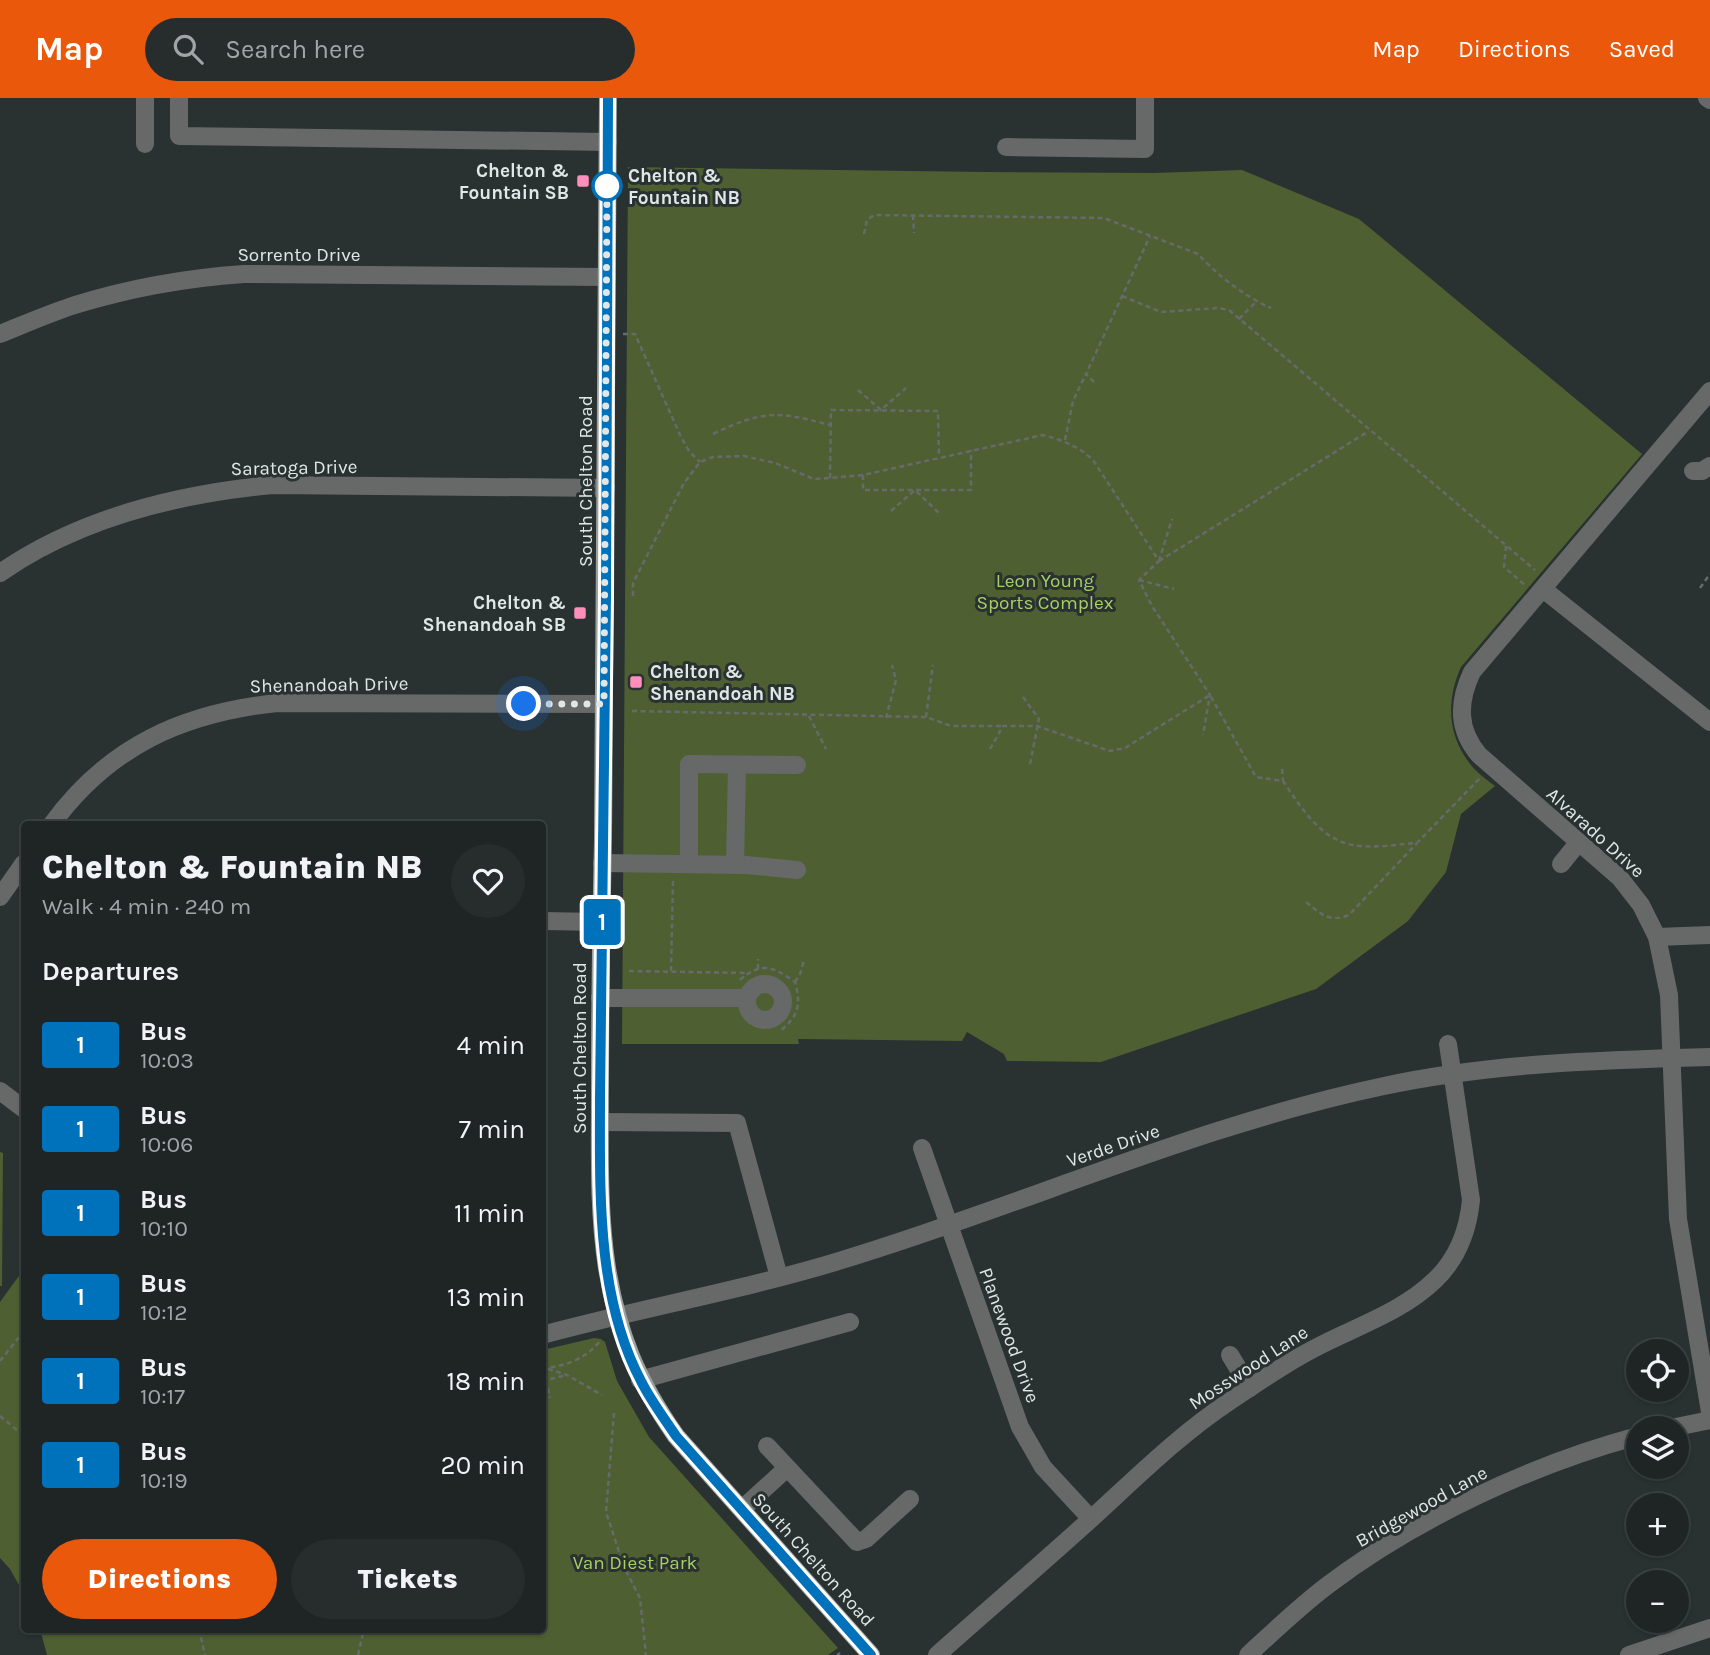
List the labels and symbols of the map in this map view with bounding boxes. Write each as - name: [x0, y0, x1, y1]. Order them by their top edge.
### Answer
- place label: Chelton & Fountain SB: [459, 160, 569, 204]
- place label: Chelton & Fountain NB: [628, 165, 740, 209]
- marker: Chelton & Fountain NB: [592, 171, 622, 201]
- marker: Chelton & Fountain SB: [575, 173, 591, 189]
- street label: Sorrento Drive: [237, 244, 361, 266]
- street label: South Chelton Road: [575, 395, 597, 567]
- street label: Saratoga Drive: [230, 456, 358, 480]
- park label: Leon Young Sports Complex: [976, 570, 1114, 614]
- place label: Chelton & Shenandoah SB: [423, 592, 566, 636]
- marker: Chelton & Shenandoah SB: [572, 605, 588, 621]
- place label: Chelton & Shenandoah NB: [650, 661, 795, 705]
- street label: Shenandoah Drive: [250, 673, 408, 697]
- marker: Chelton & Shenandoah NB: [628, 674, 644, 690]
- your location: [506, 686, 541, 721]
- street label: Alvarado Drive: [1542, 783, 1649, 882]
- line badge: 1: [579, 899, 625, 945]
- street label: South Chelton Road: [569, 962, 591, 1134]
- street label: Verde Drive: [1064, 1120, 1163, 1172]
- street label: Planewood Drive: [974, 1265, 1044, 1406]
- street label: Mosswood Lane: [1185, 1321, 1312, 1414]
- street label: Bridgewood Lane: [1352, 1462, 1491, 1552]
- street label: South Chelton Road: [748, 1488, 879, 1631]
- park label: Van Diest Park: [573, 1552, 698, 1574]

